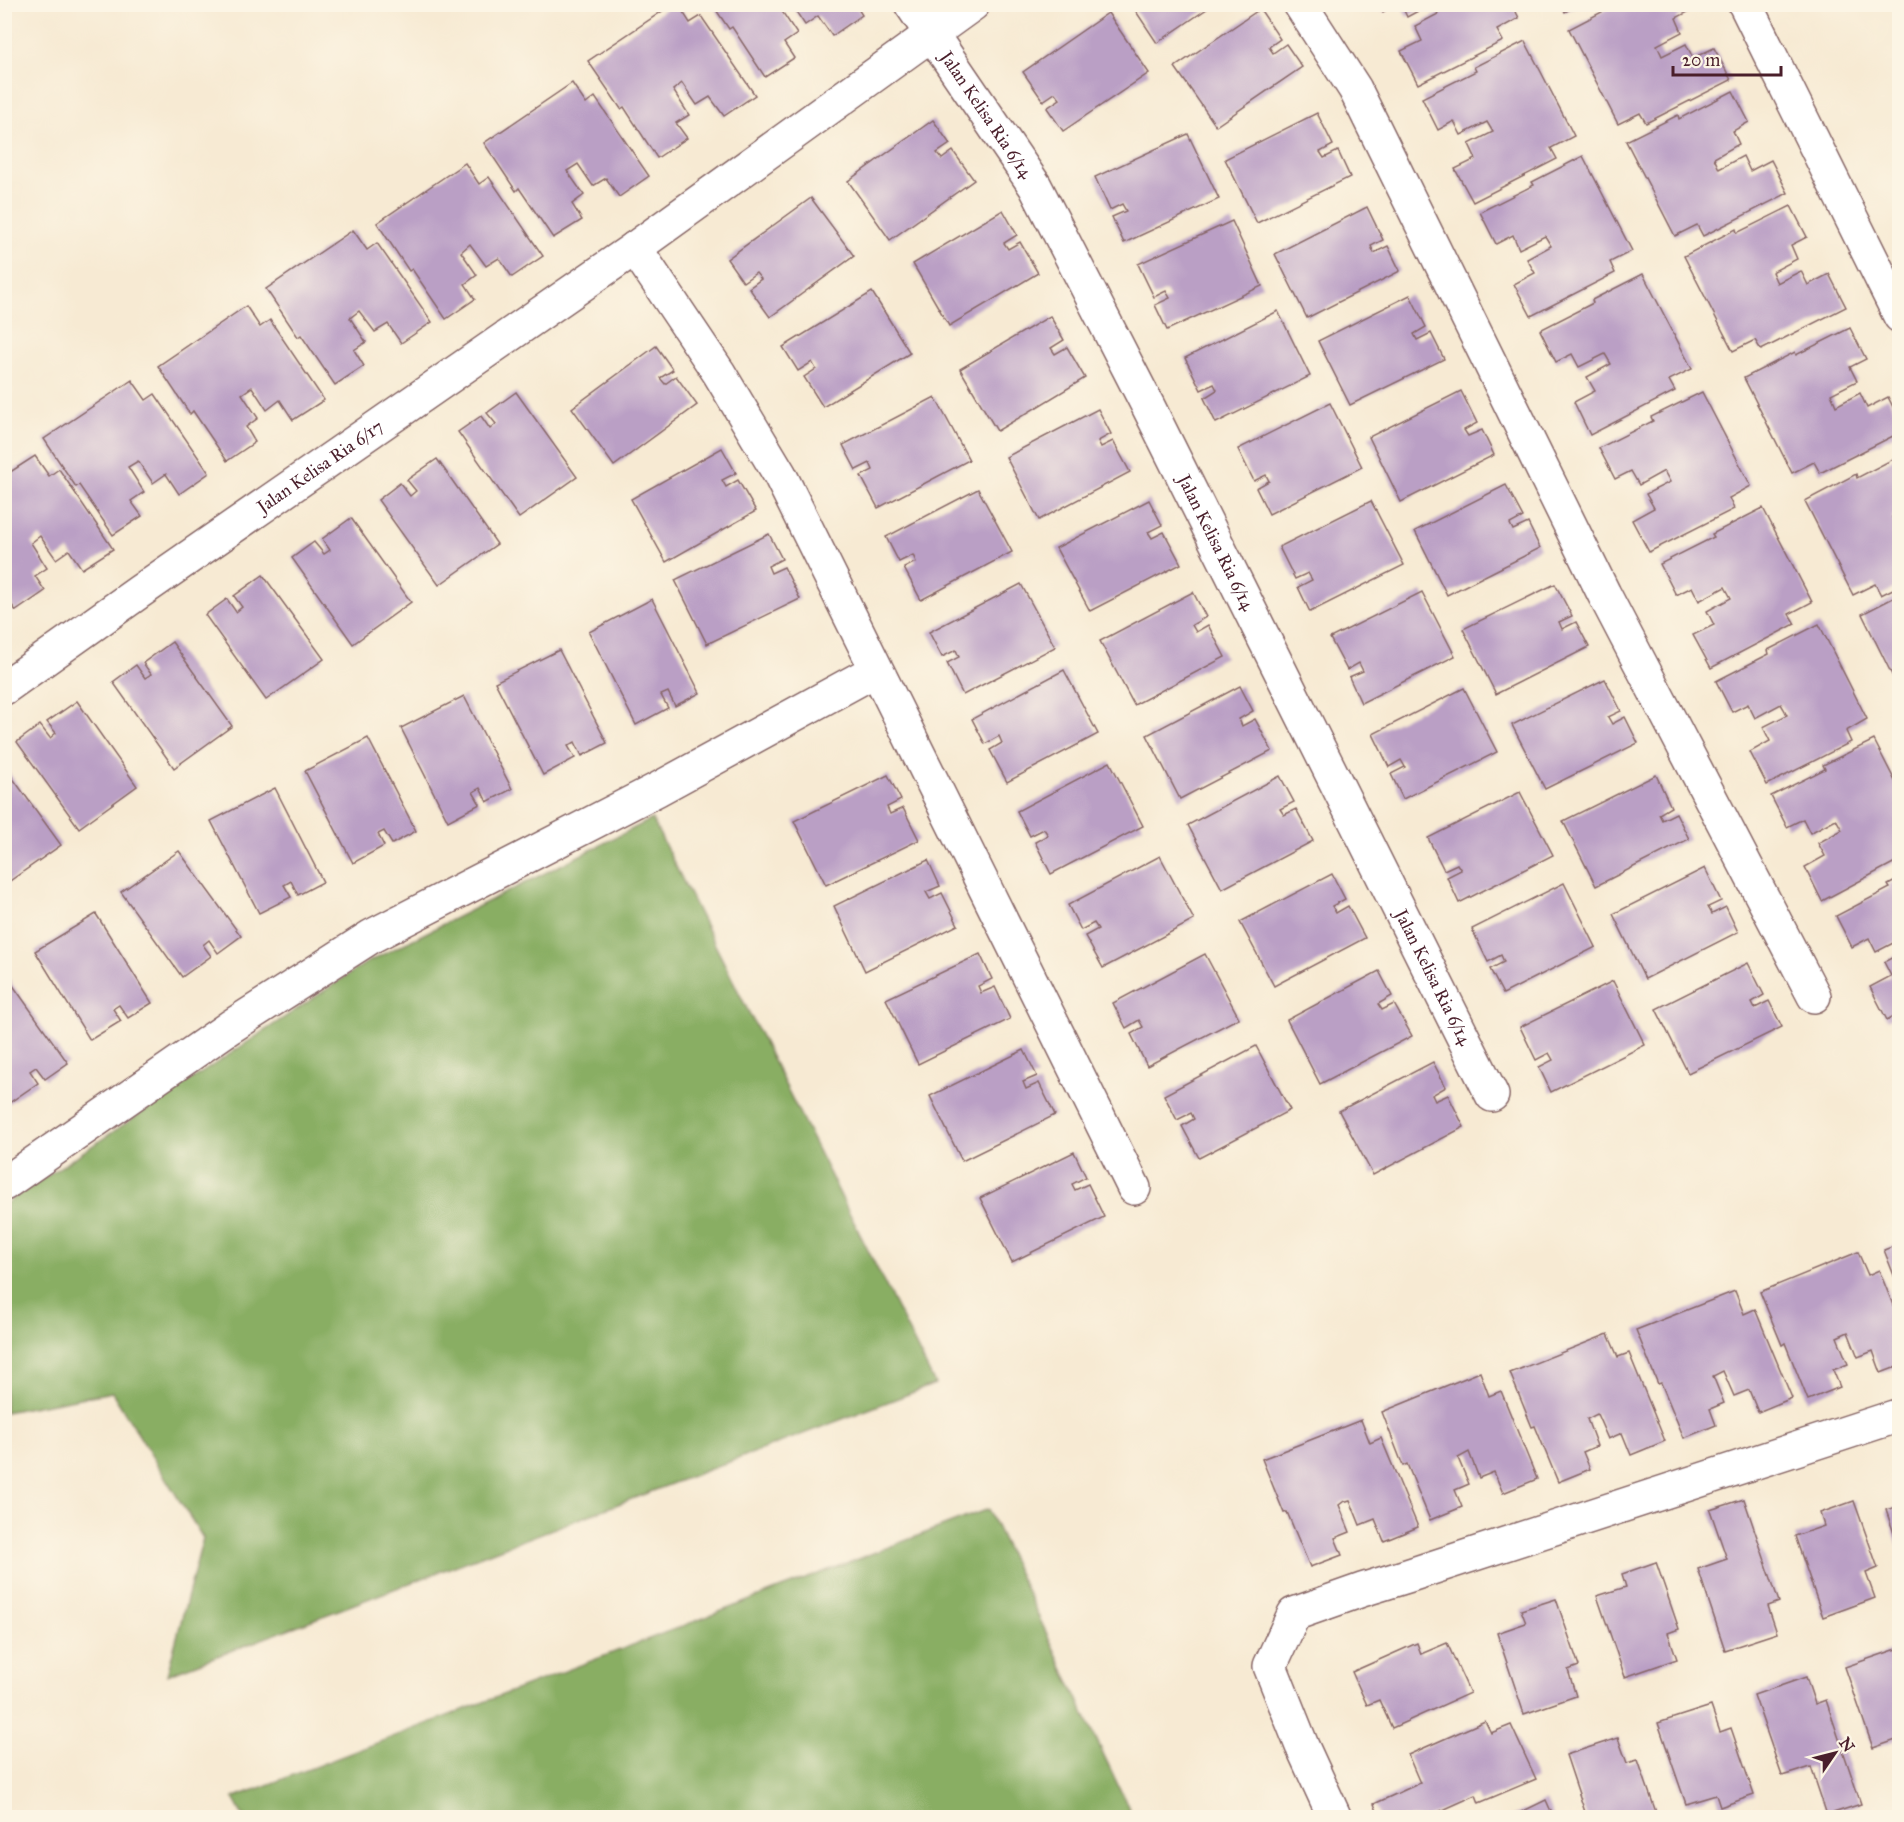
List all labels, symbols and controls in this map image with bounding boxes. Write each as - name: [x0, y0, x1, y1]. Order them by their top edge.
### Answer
- scale bar: [1673, 39, 1781, 77]
- street label: Jalan Kelisa Ria 6/14: [933, 45, 1038, 183]
- text: 20 m: [1682, 49, 1720, 71]
- street label: Jalan Kelisa Ria 6/17: [251, 415, 387, 520]
- street label: Jalan Kelisa Ria 6/14: [1171, 469, 1260, 615]
- street label: Jalan Kelisa Ria 6/14: [1388, 904, 1477, 1050]
- north arrow: [1805, 1723, 1865, 1783]
- text: N: [1835, 1734, 1859, 1756]

